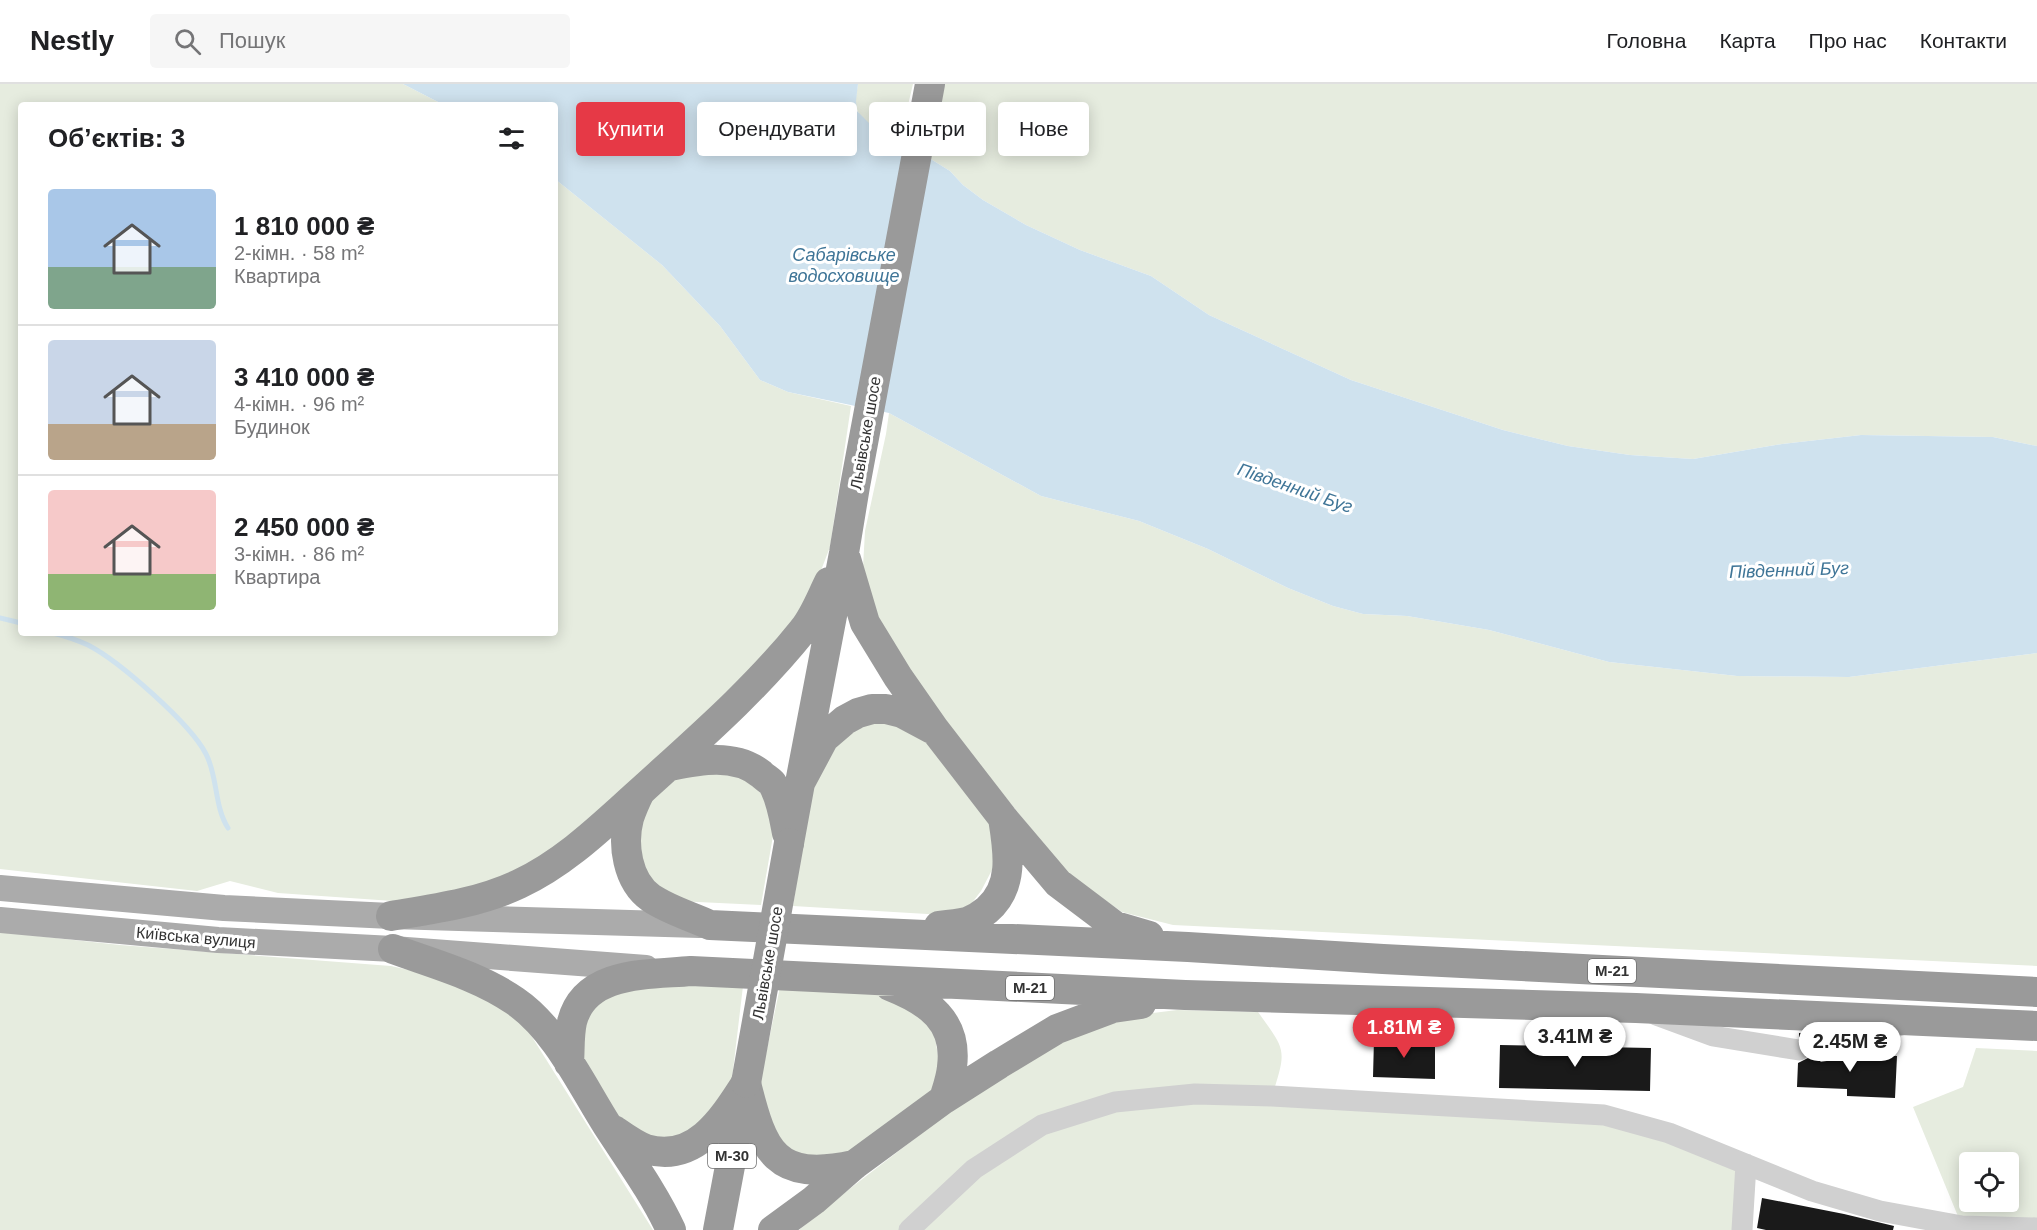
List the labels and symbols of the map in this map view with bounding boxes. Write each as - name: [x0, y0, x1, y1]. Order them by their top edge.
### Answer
- water label: Сабарівське водосховище: [788, 245, 900, 286]
- street label: Львівське шосе: [847, 375, 884, 491]
- water label: Південний Буг: [1235, 459, 1355, 517]
- water label: Південний Буг: [1729, 558, 1849, 582]
- street label: Львівське шосе: [749, 905, 786, 1021]
- street label: Київська вулиця: [135, 924, 256, 951]
- road number: М-21: [1588, 959, 1636, 983]
- road number: М-21: [1006, 976, 1054, 1000]
- pin: 1.81M ₴: [1349, 1008, 1459, 1059]
- pin: 3.41M ₴: [1520, 1017, 1630, 1068]
- pin: 2.45M ₴: [1795, 1022, 1905, 1073]
- road number: М-30: [708, 1144, 756, 1168]

